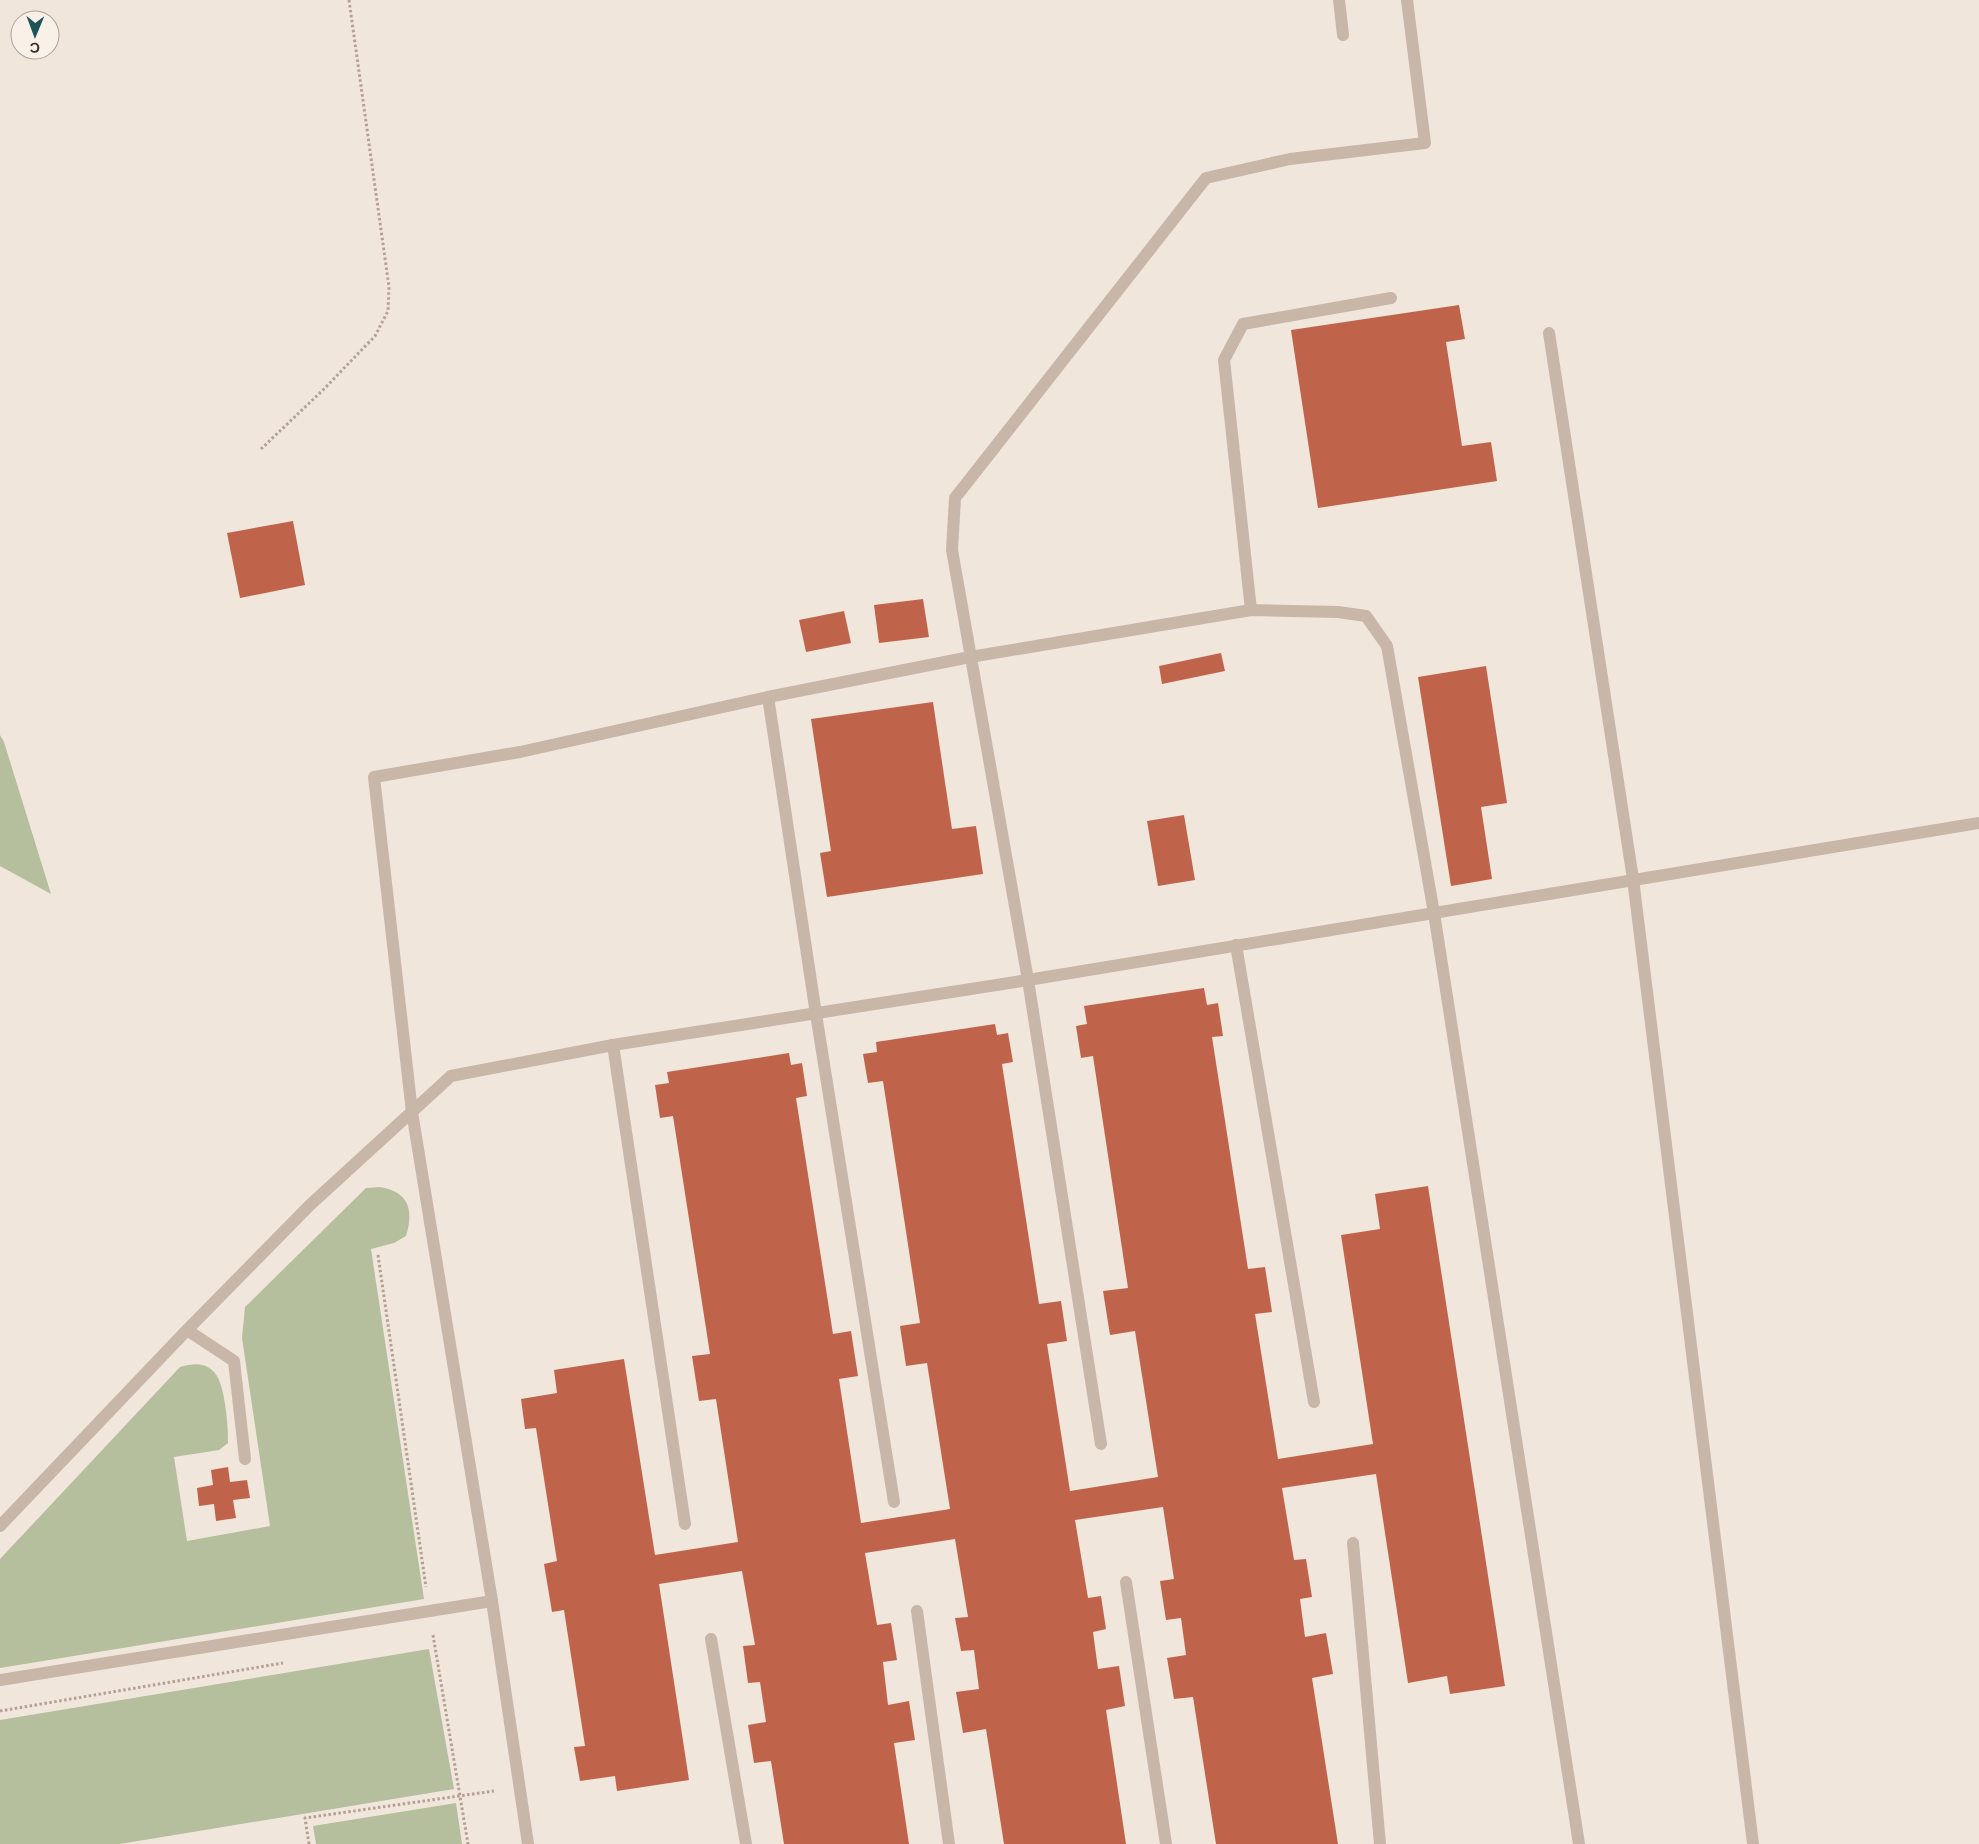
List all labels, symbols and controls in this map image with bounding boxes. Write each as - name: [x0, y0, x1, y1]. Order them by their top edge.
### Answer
- north arrow: [10, 10, 60, 60]
- text: С: [30, 40, 40, 56]

